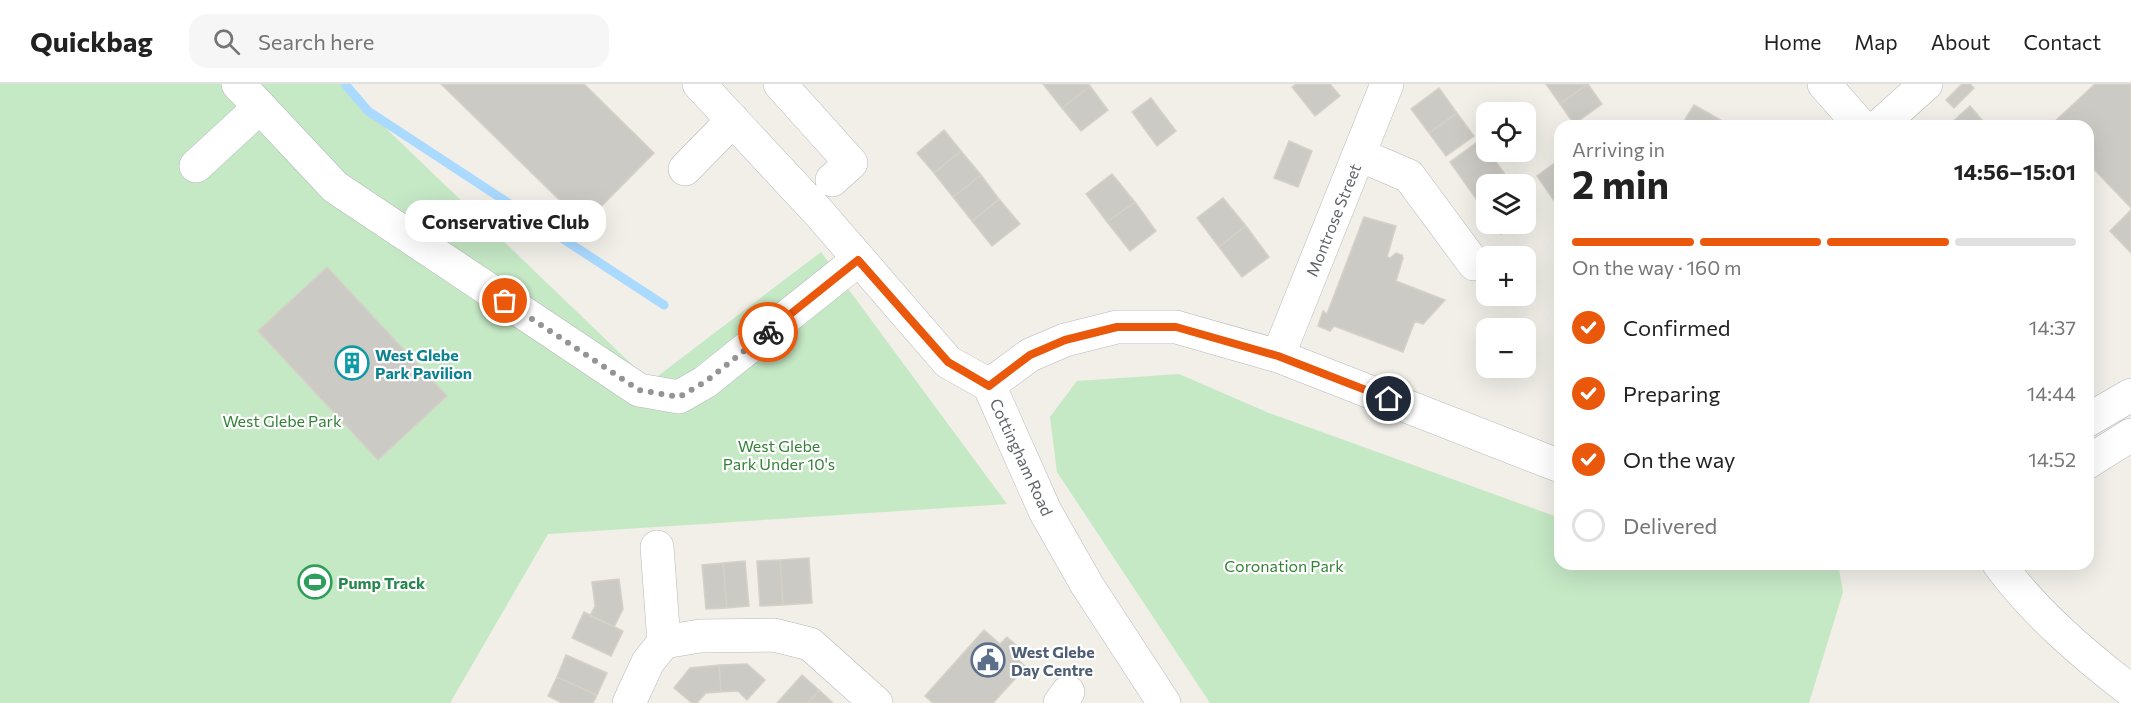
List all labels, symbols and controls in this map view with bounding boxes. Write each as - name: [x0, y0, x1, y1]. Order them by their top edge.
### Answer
- search box: [189, 14, 609, 68]
- text: Quickbag: [30, 24, 153, 58]
- icon: search: [210, 25, 243, 58]
- text: Search here: [258, 28, 374, 55]
- text: Home: [1764, 29, 1821, 54]
- text: Map: [1854, 29, 1898, 54]
- text: About: [1931, 29, 1990, 54]
- text: Contact: [2023, 29, 2101, 54]
- map controls: [1476, 102, 1536, 378]
- button: locate: [1476, 102, 1536, 162]
- text: Arriving in: [1572, 137, 1665, 161]
- text: 14:56–15:01: [1954, 158, 2076, 185]
- text: 2 min: [1572, 159, 1669, 207]
- street label: Montrose Street: [1302, 160, 1364, 279]
- button: layers: [1476, 174, 1536, 234]
- callout: Conservative Club: [404, 199, 606, 241]
- text: Conservative Club: [422, 209, 589, 233]
- button: +: [1476, 246, 1536, 306]
- text: On the way · 160 m: [1572, 255, 1741, 279]
- pin: [479, 275, 530, 326]
- icon: bag: [488, 284, 521, 317]
- courier: [738, 302, 798, 362]
- icon: check: [1572, 311, 1605, 344]
- text: Confirmed: [1623, 314, 1730, 341]
- text: 14:37: [2029, 315, 2076, 339]
- icon: bike: [752, 316, 785, 349]
- button: −: [1476, 318, 1536, 378]
- building icon: West Glebe Park Pavilion: [334, 345, 370, 381]
- place label: West Glebe Park Pavilion: [375, 345, 472, 382]
- pin: [1363, 373, 1414, 424]
- icon: check: [1572, 377, 1605, 410]
- text: Preparing: [1623, 380, 1720, 407]
- text: 14:44: [2027, 381, 2076, 405]
- icon: home: [1372, 382, 1405, 415]
- street label: Cottingham Road: [986, 395, 1058, 519]
- park label: West Glebe Park: [222, 411, 342, 430]
- park label: West Glebe Park Under 10's: [723, 436, 835, 473]
- icon: check: [1572, 443, 1605, 476]
- text: On the way: [1623, 446, 1735, 473]
- text: 14:52: [2028, 447, 2076, 471]
- text: Delivered: [1623, 512, 1717, 539]
- park label: Coronation Park: [1224, 556, 1344, 575]
- sports icon: Pump Track: [297, 564, 333, 600]
- place label: Pump Track: [338, 573, 426, 592]
- public building icon: West Glebe Day Centre: [970, 642, 1006, 678]
- place label: West Glebe Day Centre: [1011, 642, 1095, 679]

